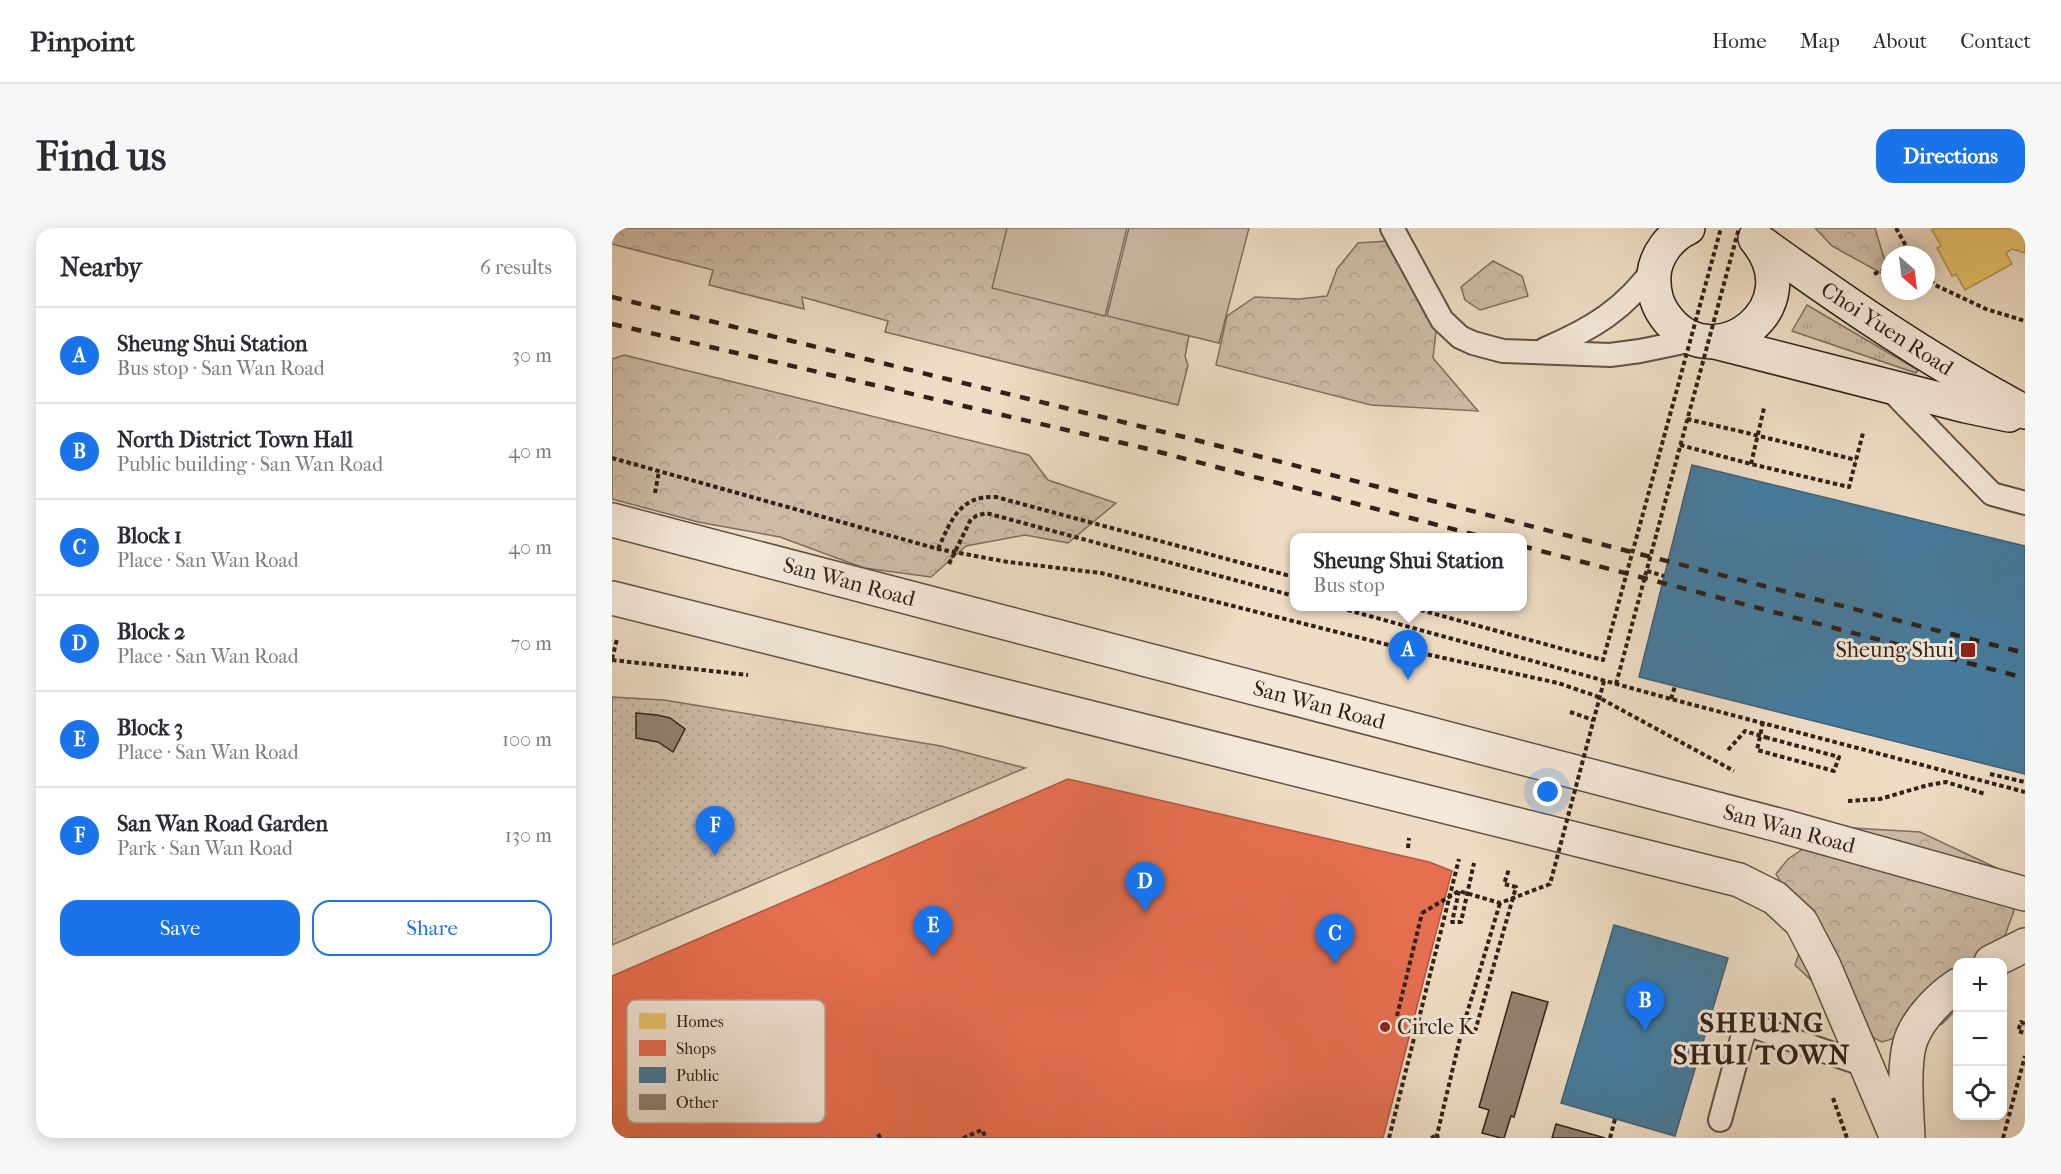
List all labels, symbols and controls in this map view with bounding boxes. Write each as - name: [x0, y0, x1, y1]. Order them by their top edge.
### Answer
- text: Pinpoint: [30, 25, 135, 58]
- text: Home: [1712, 29, 1767, 53]
- text: Map: [1800, 29, 1840, 53]
- text: About: [1873, 29, 1927, 53]
- text: Contact: [1960, 29, 2031, 53]
- button: Directions: [1876, 129, 2025, 183]
- text: Find us: [36, 132, 166, 181]
- north arrow: [1881, 246, 1935, 300]
- text: Nearby: [60, 252, 142, 283]
- text: 6 results: [480, 256, 552, 279]
- street label: Choi Yuen Road: [1816, 277, 1959, 382]
- text: Sheung Shui Station: [117, 331, 308, 357]
- text: A: [73, 344, 86, 367]
- text: 30 m: [512, 344, 552, 367]
- text: Bus stop · San Wan Road: [117, 357, 325, 380]
- text: North District Town Hall: [117, 427, 353, 453]
- text: B: [73, 440, 86, 463]
- text: 40 m: [508, 440, 552, 463]
- text: Public building · San Wan Road: [117, 453, 383, 476]
- text: Block 1: [117, 523, 182, 549]
- popup: [1290, 533, 1527, 611]
- text: C: [73, 536, 86, 559]
- text: 40 m: [508, 536, 552, 559]
- text: Sheung Shui Station: [1313, 548, 1504, 574]
- text: Place · San Wan Road: [117, 549, 299, 572]
- street label: San Wan Road: [780, 552, 919, 612]
- text: Bus stop: [1313, 574, 1385, 597]
- text: Block 2: [117, 619, 185, 645]
- pin: A: [1388, 630, 1428, 680]
- text: D: [72, 632, 87, 655]
- text: 70 m: [510, 632, 552, 655]
- place label: Sheung Shui: [1836, 637, 1954, 663]
- marker: Sheung Shui: [1959, 641, 1977, 659]
- text: Place · San Wan Road: [117, 645, 299, 668]
- street label: San Wan Road: [1250, 675, 1389, 735]
- text: Block 3: [117, 715, 183, 741]
- text: E: [73, 728, 86, 751]
- text: 100 m: [502, 728, 552, 751]
- text: Place · San Wan Road: [117, 741, 299, 764]
- your location: [1533, 777, 1562, 806]
- street label: San Wan Road: [1720, 799, 1859, 859]
- pin: F: [696, 806, 734, 856]
- text: San Wan Road Garden: [117, 811, 328, 837]
- text: F: [74, 824, 85, 847]
- text: 130 m: [505, 824, 552, 847]
- text: Park · San Wan Road: [117, 837, 293, 860]
- pin: D: [1126, 862, 1164, 912]
- button: Save: [60, 900, 300, 956]
- button: Share: [312, 900, 552, 956]
- pin: E: [914, 906, 952, 956]
- pin: C: [1316, 914, 1354, 964]
- map controls: [1953, 958, 2007, 1120]
- button: +: [1953, 958, 2007, 1012]
- pin: B: [1626, 982, 1664, 1031]
- legend: [627, 1000, 825, 1123]
- district label: SHEUNG SHUI TOWN: [1673, 1006, 1851, 1071]
- text: Homes: [676, 1012, 724, 1031]
- button: −: [1953, 1012, 2007, 1066]
- place label: Circle K: [1397, 1014, 1476, 1040]
- marker: Circle K: [1378, 1020, 1392, 1034]
- text: Shops: [676, 1039, 716, 1058]
- text: Public: [676, 1066, 719, 1085]
- button: locate: [1953, 1066, 2007, 1120]
- text: Other: [676, 1093, 718, 1112]

